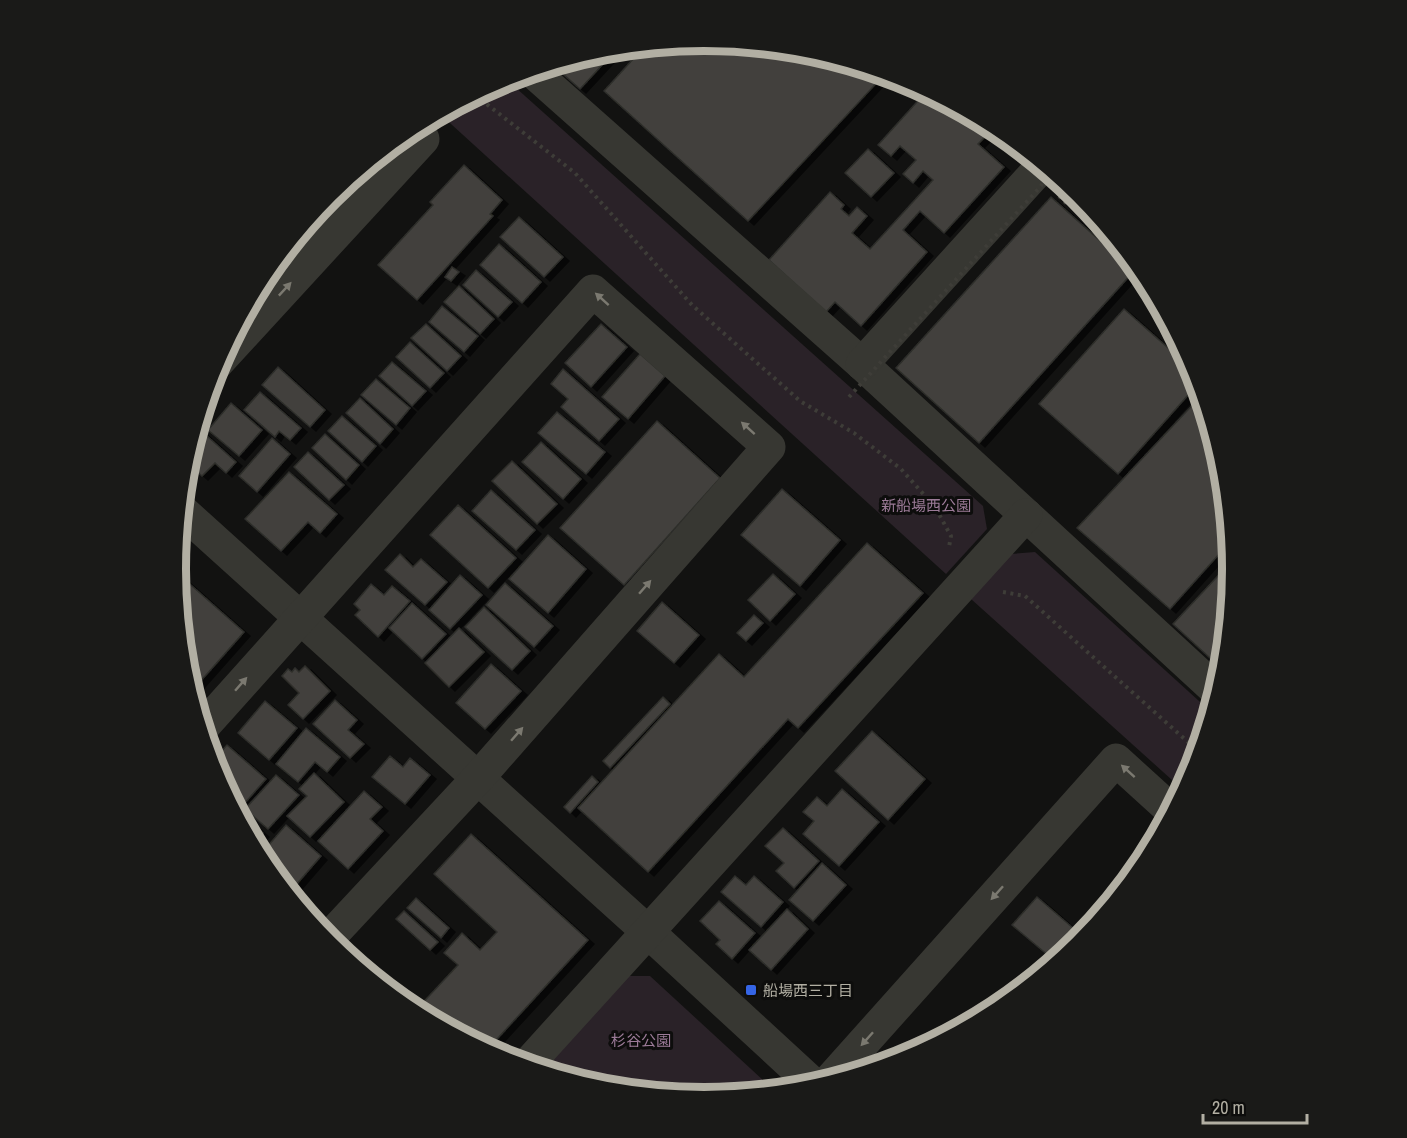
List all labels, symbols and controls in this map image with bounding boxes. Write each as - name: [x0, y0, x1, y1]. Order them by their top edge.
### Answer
- one-way arrow: [278, 282, 291, 297]
- one-way arrow: [595, 293, 610, 306]
- one-way arrow: [741, 422, 756, 435]
- park label: 新船場西公園: [881, 495, 971, 516]
- one-way arrow: [638, 580, 652, 595]
- one-way arrow: [234, 677, 247, 692]
- one-way arrow: [510, 726, 523, 742]
- one-way arrow: [1120, 764, 1135, 778]
- one-way arrow: [990, 886, 1004, 901]
- place label: 船場西三丁目: [763, 980, 853, 1001]
- marker: 船場西三丁目: [744, 983, 758, 997]
- park label: 杉谷公園: [611, 1030, 671, 1051]
- one-way arrow: [861, 1031, 874, 1046]
- scale bar: [1203, 1087, 1306, 1125]
- text: 20 m: [1212, 1095, 1245, 1120]

